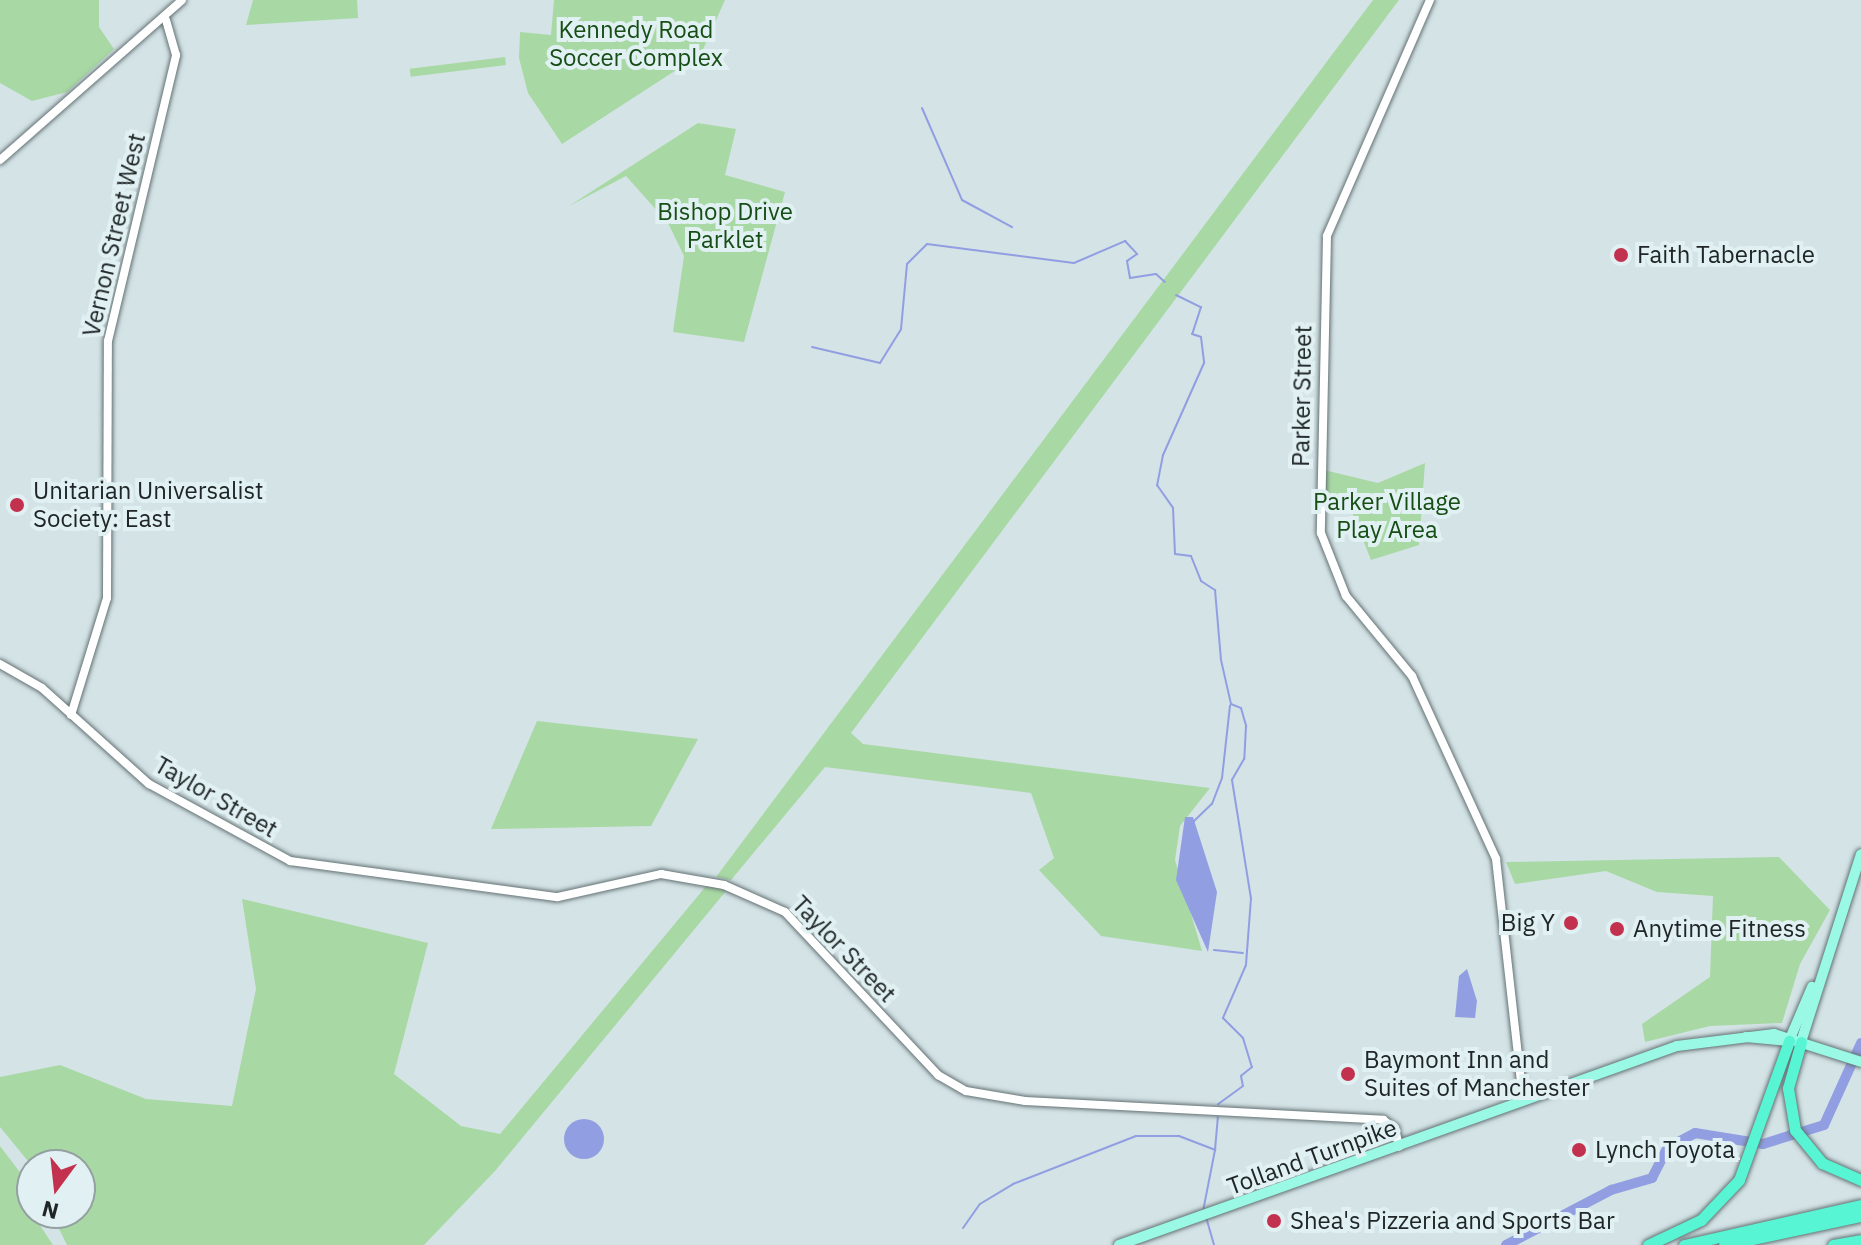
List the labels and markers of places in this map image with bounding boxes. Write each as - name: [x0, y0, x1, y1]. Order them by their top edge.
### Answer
- place label: Faith Tabernacle: [1637, 241, 1815, 269]
- marker: Faith Tabernacle: [1612, 246, 1630, 264]
- place label: Unitarian Universalist Society: East: [33, 477, 264, 533]
- marker: Unitarian Universalist Society: East: [8, 496, 26, 514]
- place label: Big Y: [1501, 909, 1555, 937]
- marker: Big Y: [1562, 914, 1580, 932]
- place label: Anytime Fitness: [1633, 915, 1806, 943]
- marker: Anytime Fitness: [1608, 920, 1626, 938]
- place label: Baymont Inn and Suites of Manchester: [1364, 1046, 1590, 1102]
- marker: Baymont Inn and Suites of Manchester: [1339, 1065, 1357, 1083]
- place label: Lynch Toyota: [1595, 1136, 1735, 1164]
- marker: Lynch Toyota: [1570, 1141, 1588, 1159]
- place label: Shea's Pizzeria and Sports Bar: [1290, 1207, 1615, 1235]
- marker: Shea's Pizzeria and Sports Bar: [1265, 1212, 1283, 1230]

